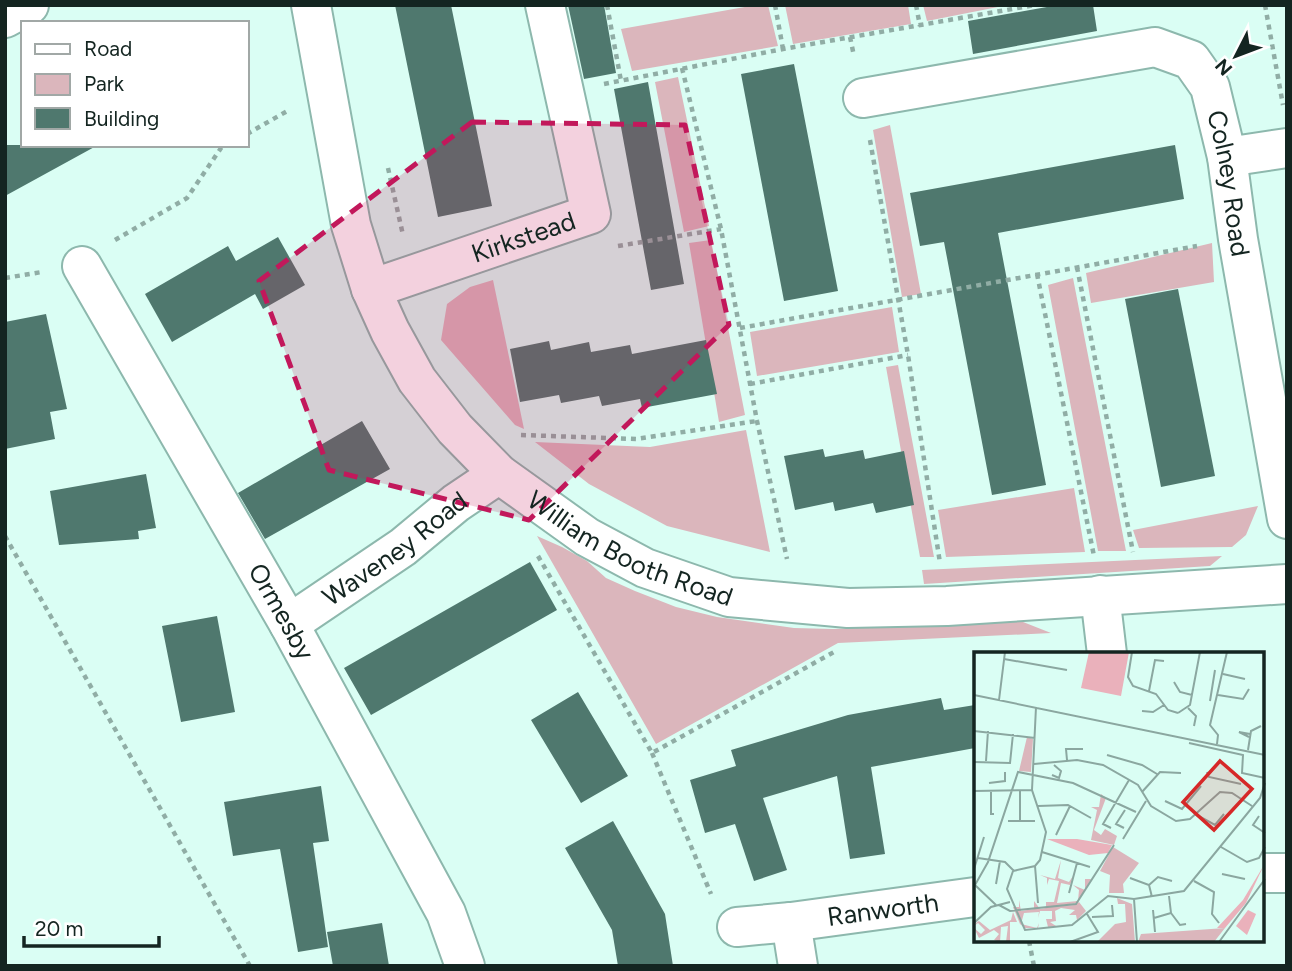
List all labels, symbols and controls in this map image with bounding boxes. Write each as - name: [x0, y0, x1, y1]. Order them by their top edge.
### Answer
- legend: [21, 21, 248, 147]
- north arrow: [1201, 21, 1271, 91]
- text: Road: [84, 36, 132, 61]
- text: N: [1210, 54, 1237, 80]
- text: Park: [84, 71, 125, 96]
- text: Building: [84, 106, 159, 131]
- street label: Colney Road: [1200, 107, 1257, 259]
- street label: Kirkstead: [467, 204, 580, 270]
- street label: Waveney Road: [316, 484, 473, 613]
- street label: William Booth Road: [521, 484, 737, 613]
- street label: Ormesby: [241, 558, 322, 666]
- inset map: [974, 652, 1264, 943]
- street label: Ranworth: [825, 886, 941, 933]
- scale bar: [24, 904, 159, 948]
- text: 20 m: [35, 916, 83, 941]

